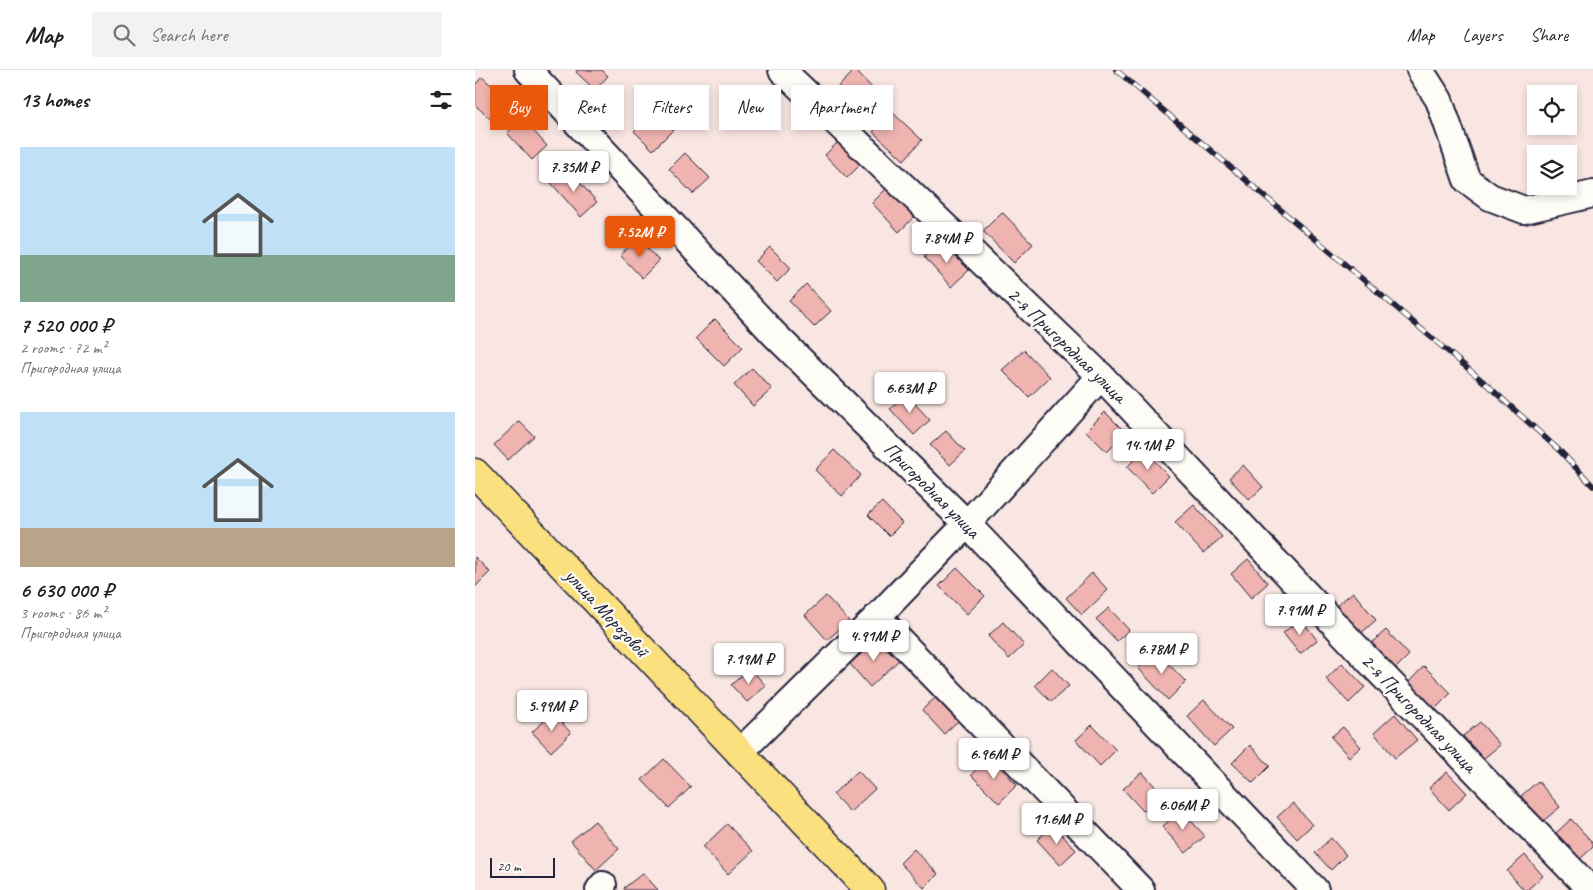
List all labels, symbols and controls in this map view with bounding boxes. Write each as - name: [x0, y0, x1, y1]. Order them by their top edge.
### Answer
- search box: [92, 12, 442, 57]
- text: Map: [25, 20, 62, 50]
- icon: search: [110, 21, 138, 49]
- text: Search here: [150, 23, 228, 47]
- text: Map: [1407, 24, 1435, 46]
- text: Layers: [1463, 24, 1502, 46]
- text: Share: [1530, 24, 1568, 46]
- chip: Buy: [490, 85, 548, 130]
- chip: Rent: [558, 85, 624, 130]
- chip: Filters: [634, 85, 709, 130]
- chip: New: [719, 85, 781, 130]
- chip: Apartment: [791, 85, 893, 130]
- map controls: [1527, 85, 1577, 195]
- button: locate: [1527, 85, 1577, 135]
- icon: filters: [427, 86, 455, 114]
- text: 13 homes: [20, 87, 89, 113]
- button: layers: [1527, 145, 1577, 195]
- pin: 7.35M ₽: [528, 150, 620, 193]
- text: 7.35M ₽: [550, 157, 598, 177]
- icon: home: [193, 180, 283, 270]
- pin: 7.52M ₽: [594, 216, 686, 258]
- text: 7.52M ₽: [616, 222, 664, 242]
- pin: 7.84M ₽: [901, 222, 993, 264]
- text: 7.84M ₽: [923, 228, 971, 248]
- street label: 2-я Пригородная улица: [1002, 282, 1133, 409]
- text: 7 520 000 ₽: [20, 312, 112, 338]
- text: 2 rooms · 72 m²: [20, 338, 106, 358]
- text: Пригородная улица: [20, 358, 121, 378]
- pin: 6.63M ₽: [864, 372, 956, 414]
- text: 6.63M ₽: [885, 378, 935, 398]
- pin: 14.1M ₽: [1102, 428, 1194, 471]
- text: 14.1M ₽: [1124, 435, 1172, 455]
- street label: Пригородная улица: [879, 437, 987, 545]
- icon: home: [193, 445, 283, 535]
- street label: улица Морозовой: [558, 562, 656, 665]
- text: 6 630 000 ₽: [20, 577, 113, 603]
- pin: 7.91M ₽: [1254, 594, 1346, 636]
- text: 7.91M ₽: [1276, 600, 1324, 620]
- text: 3 rooms · 86 m²: [20, 603, 106, 623]
- pin: 4.91M ₽: [828, 620, 920, 662]
- text: Пригородная улица: [20, 623, 121, 643]
- text: 4.91M ₽: [850, 626, 898, 646]
- pin: 6.78M ₽: [1116, 632, 1208, 675]
- text: 6.78M ₽: [1138, 639, 1186, 659]
- pin: 7.19M ₽: [703, 642, 795, 685]
- street label: 2-я Пригородная улица: [1356, 648, 1483, 779]
- text: 7.19M ₽: [725, 649, 773, 669]
- pin: 5.99M ₽: [506, 690, 598, 732]
- text: 5.99M ₽: [528, 696, 576, 716]
- pin: 6.96M ₽: [948, 738, 1040, 780]
- text: 6.96M ₽: [969, 744, 1019, 764]
- pin: 6.06M ₽: [1137, 788, 1229, 831]
- text: 6.06M ₽: [1158, 795, 1208, 815]
- pin: 11.6M ₽: [1011, 802, 1103, 845]
- text: 11.6M ₽: [1033, 809, 1081, 829]
- scale bar: [490, 855, 555, 878]
- text: 20 m: [497, 858, 521, 875]

